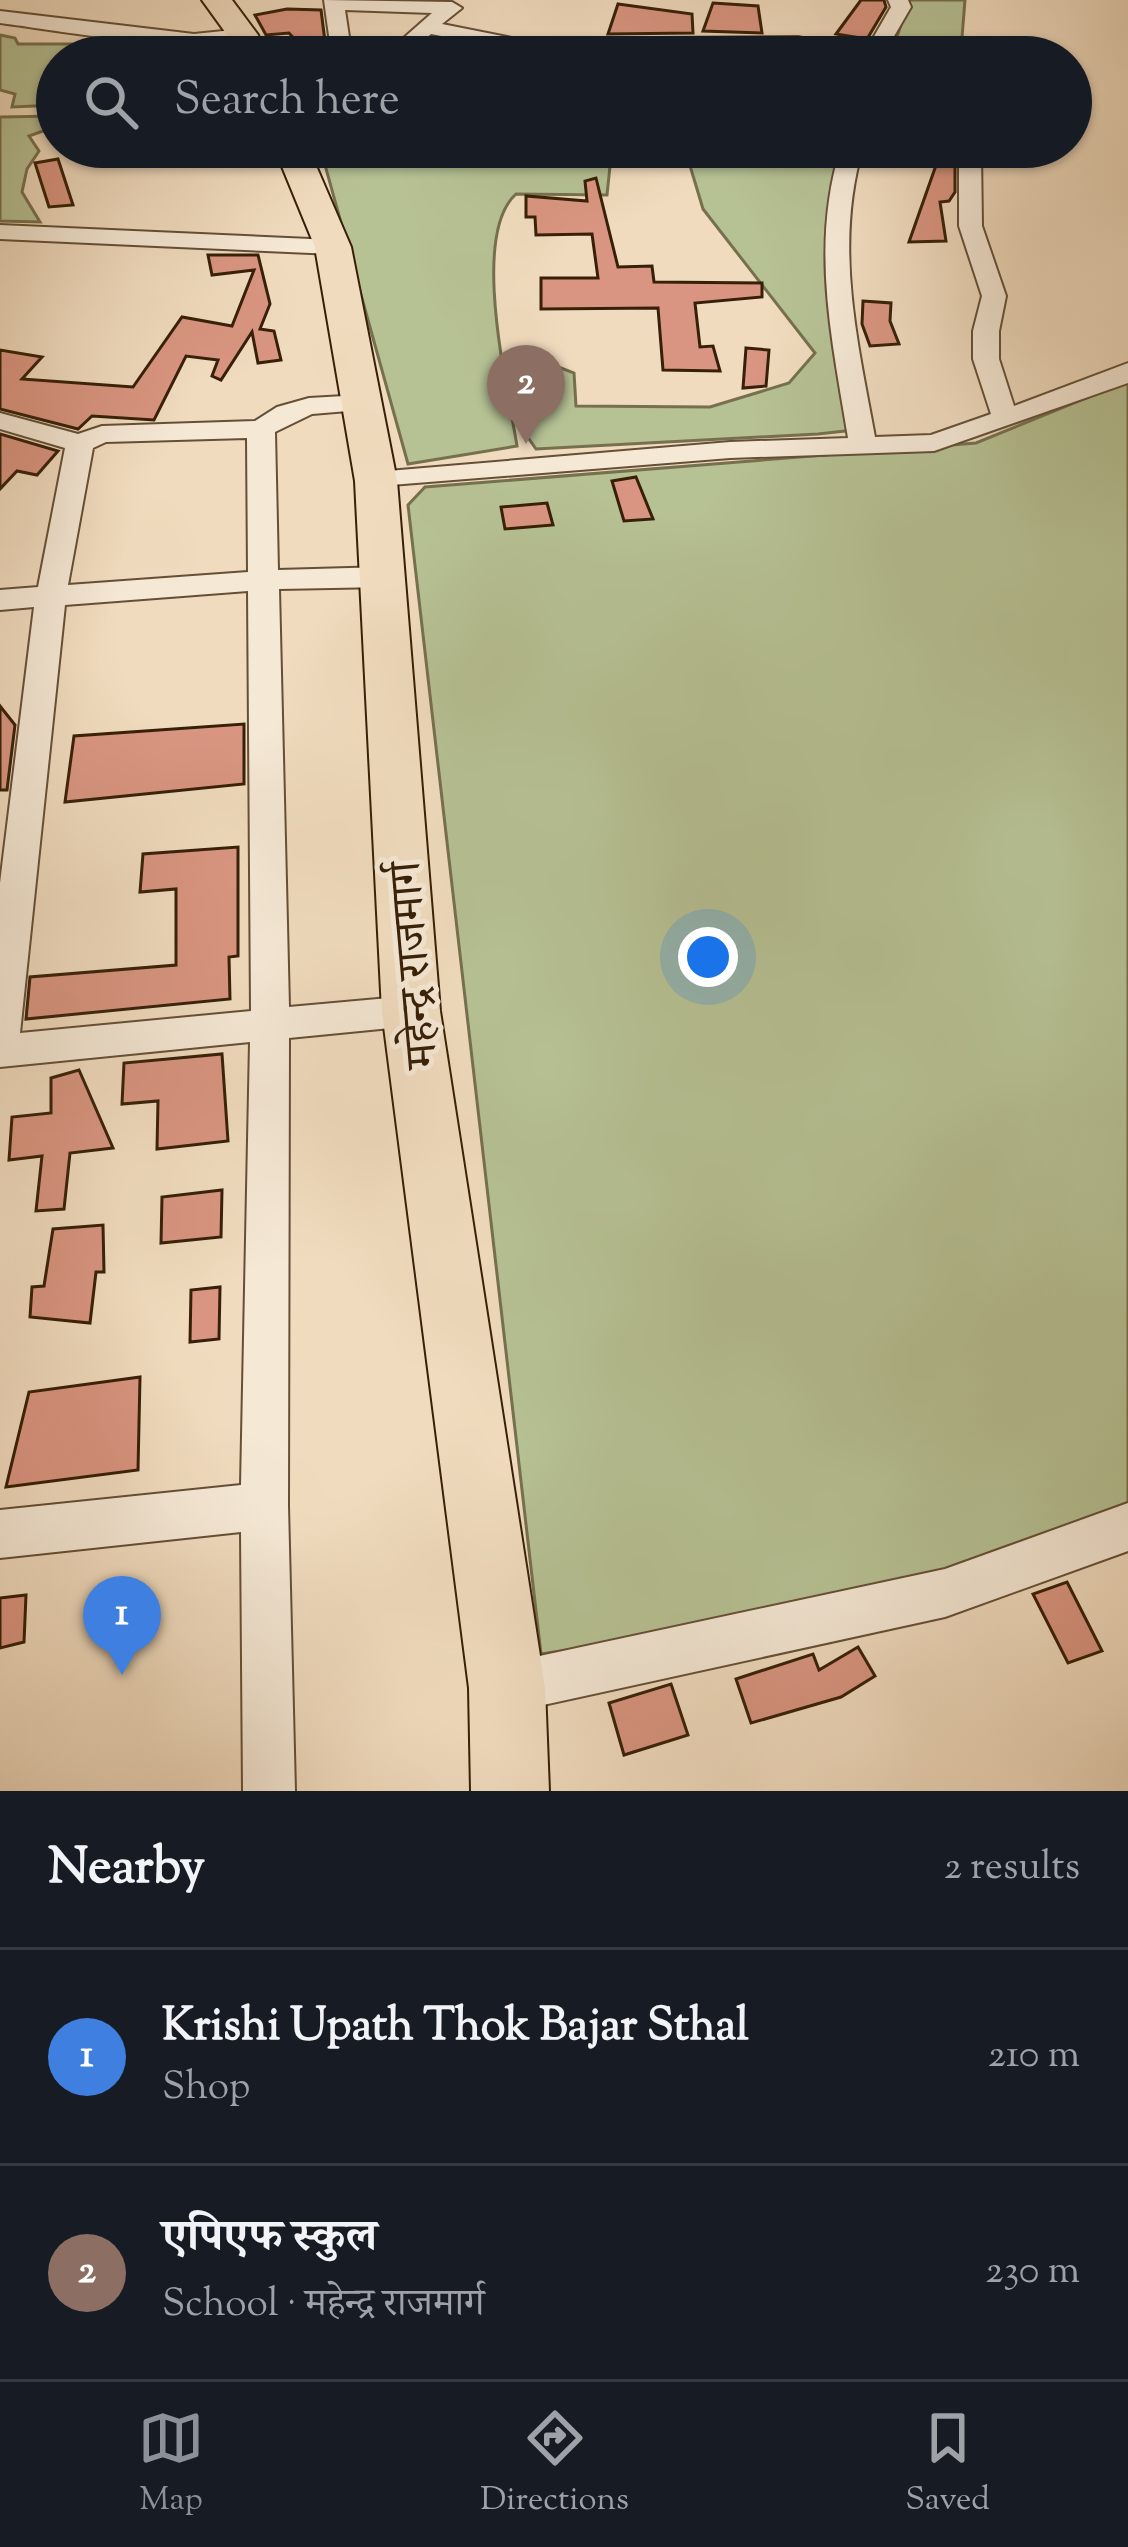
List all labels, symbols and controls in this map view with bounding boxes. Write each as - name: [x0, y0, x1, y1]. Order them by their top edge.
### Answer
- search box: [36, 36, 1092, 168]
- icon: search: [78, 69, 144, 135]
- text: Search here: [174, 70, 400, 135]
- pin: 2: [487, 345, 565, 444]
- street label: महेन्द्र राजमार्ग: [376, 856, 459, 1073]
- your location: [678, 927, 738, 987]
- pin: 1: [83, 1576, 161, 1675]
- text: Nearby: [48, 1833, 205, 1906]
- text: 2 results: [944, 1841, 1080, 1897]
- text: Krishi Upath Thok Bajar Sthal: [162, 1996, 749, 2061]
- text: 1: [80, 2029, 94, 2085]
- text: 210 m: [988, 2029, 1080, 2085]
- text: Shop: [162, 2061, 250, 2117]
- text: एपिएफ स्कुल: [162, 2207, 377, 2272]
- text: 2: [78, 2245, 96, 2301]
- text: 230 m: [985, 2245, 1080, 2301]
- text: School · महेन्द्र राजमार्ग: [162, 2278, 485, 2334]
- tab: Map: [138, 2405, 204, 2525]
- tab: Directions: [480, 2405, 629, 2525]
- tab: Saved: [905, 2405, 990, 2525]

